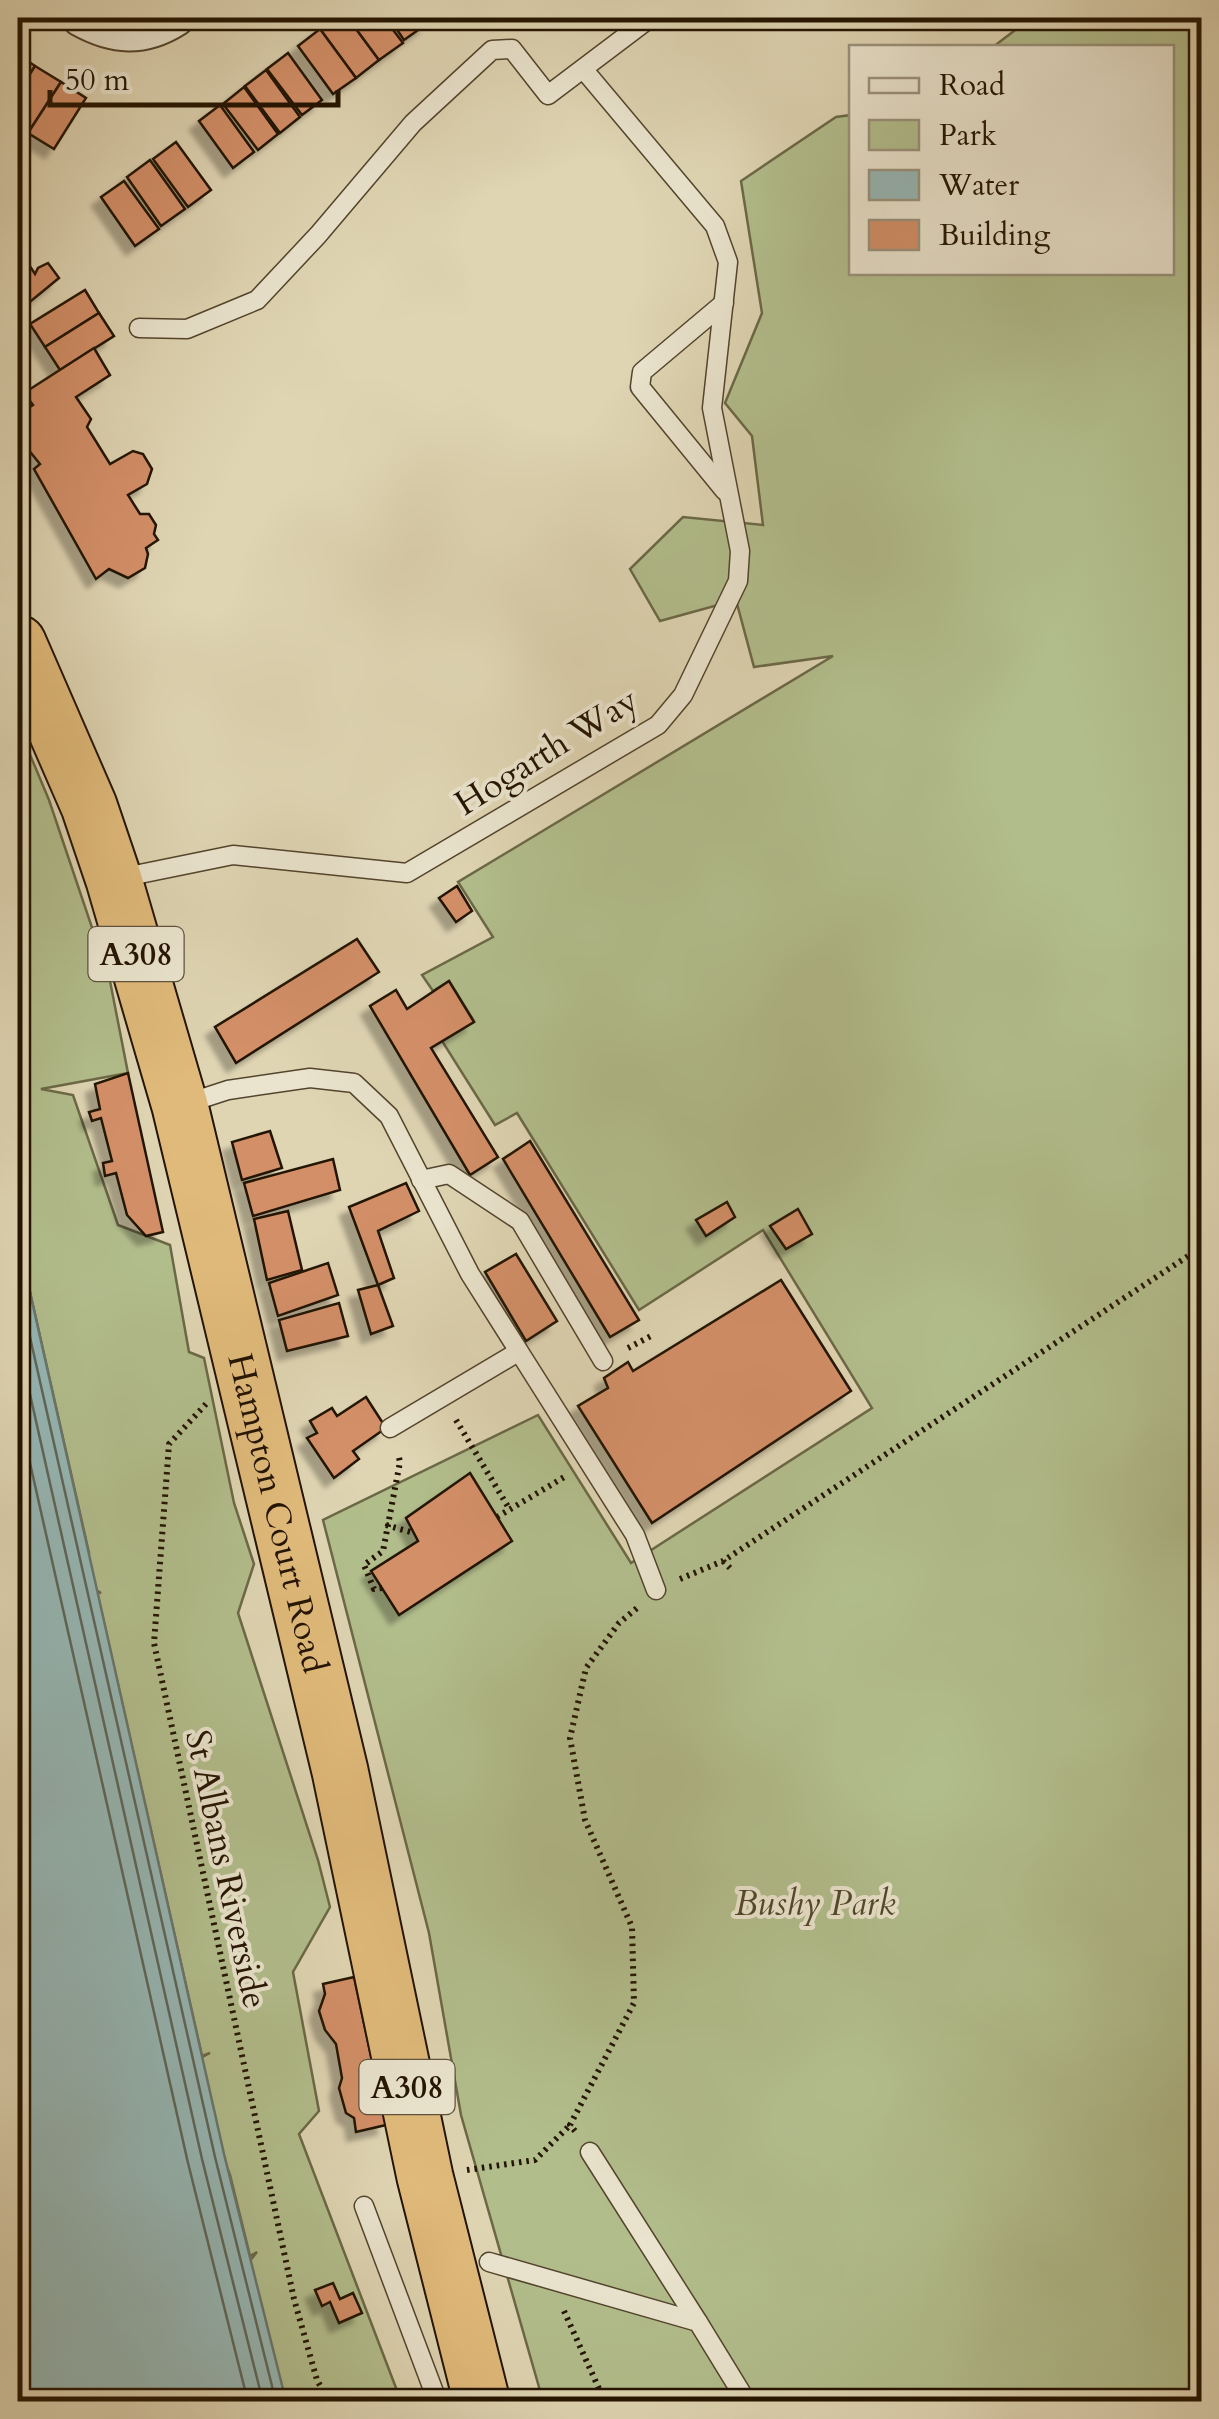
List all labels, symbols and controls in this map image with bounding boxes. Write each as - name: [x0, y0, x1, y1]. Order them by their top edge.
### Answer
- scale bar: [50, 45, 338, 107]
- legend: [849, 45, 1174, 275]
- text: 50 m: [65, 60, 130, 101]
- text: Road: [939, 65, 1005, 106]
- text: Park: [939, 115, 997, 156]
- text: Water: [938, 165, 1019, 206]
- text: Building: [939, 215, 1050, 256]
- street label: Hogarth Way: [446, 676, 648, 827]
- road number: A308: [88, 927, 184, 981]
- street label: Hampton Court Road: [215, 1349, 339, 1678]
- street label: St Albans Riverside: [173, 1726, 279, 2013]
- park label: Bushy Park: [735, 1880, 896, 1928]
- road number: A308: [360, 2060, 454, 2114]

